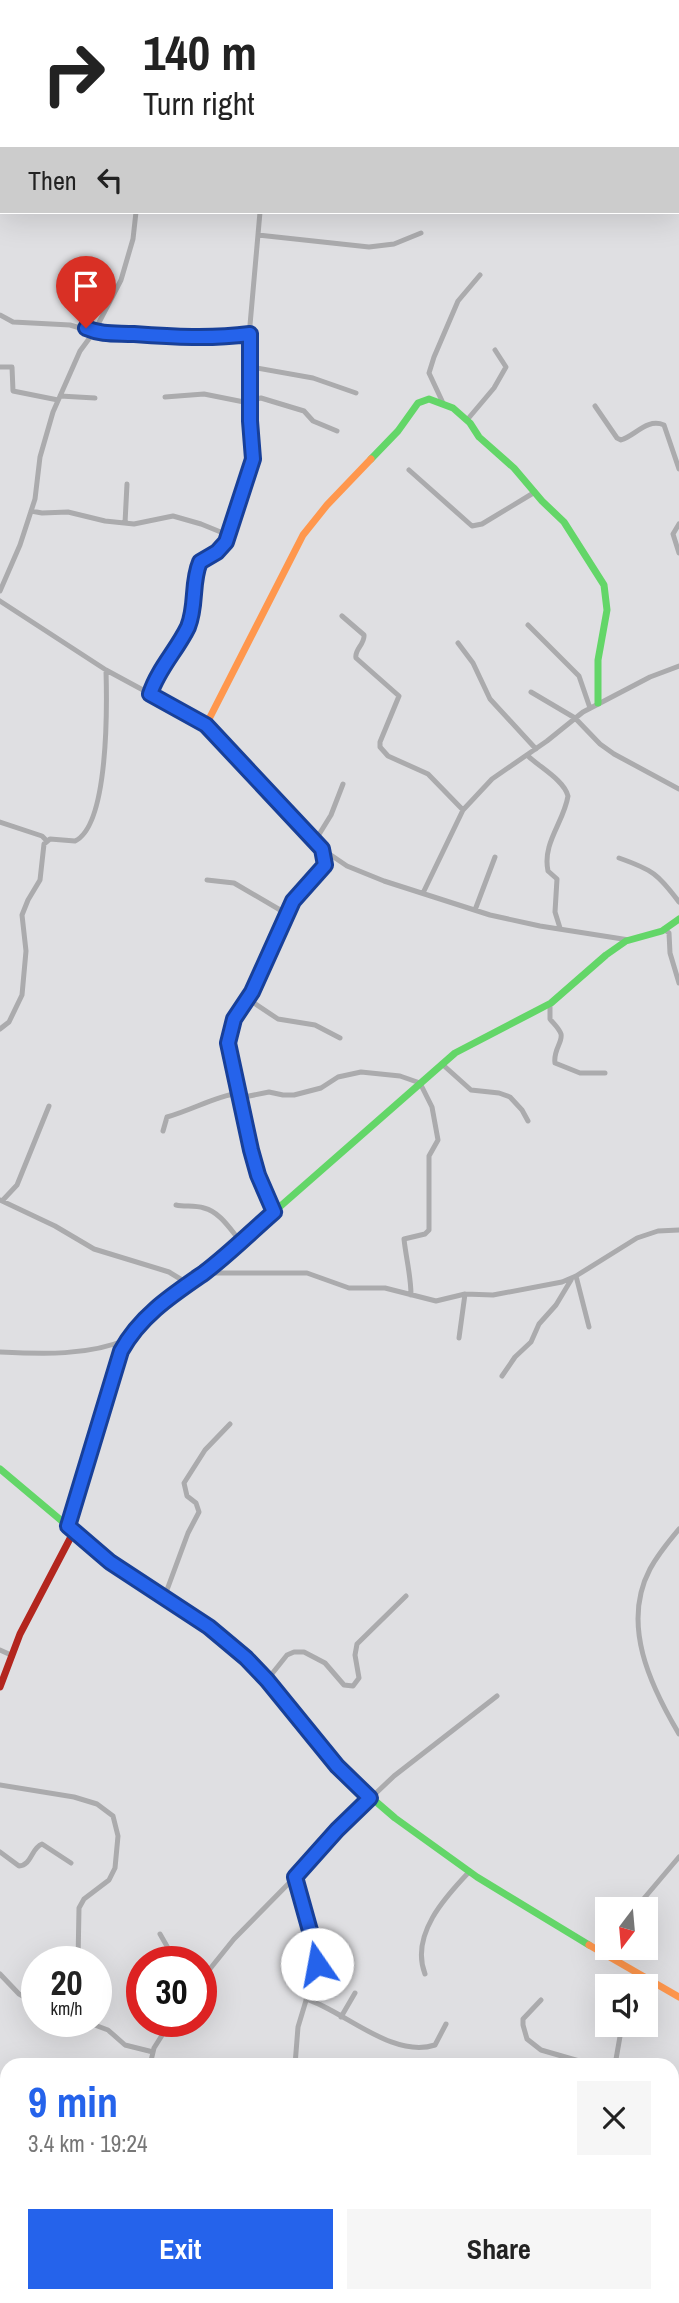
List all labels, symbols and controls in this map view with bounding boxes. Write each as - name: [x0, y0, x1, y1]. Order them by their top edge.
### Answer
- text: 140 m: [143, 19, 257, 85]
- icon: right: [28, 28, 119, 119]
- text: Turn right: [143, 82, 255, 125]
- icon: left: [91, 161, 129, 199]
- text: Then: [28, 163, 77, 198]
- pin: [56, 256, 116, 328]
- icon: arrive: [67, 267, 105, 305]
- north arrow: [595, 1897, 658, 1960]
- map controls: [595, 1897, 658, 2037]
- position arrow: [280, 1927, 354, 2001]
- speed limit sign: 30: [126, 1946, 217, 2037]
- text: 20: [51, 1959, 82, 2006]
- button: sound: [595, 1974, 658, 2037]
- text: km/h: [51, 1996, 83, 2021]
- text: 9 min: [28, 2074, 118, 2130]
- button: close: [577, 2081, 651, 2155]
- text: 3.4 km · 19:24: [28, 2128, 148, 2159]
- button: Exit: [28, 2209, 333, 2289]
- button: Share: [347, 2209, 651, 2289]

